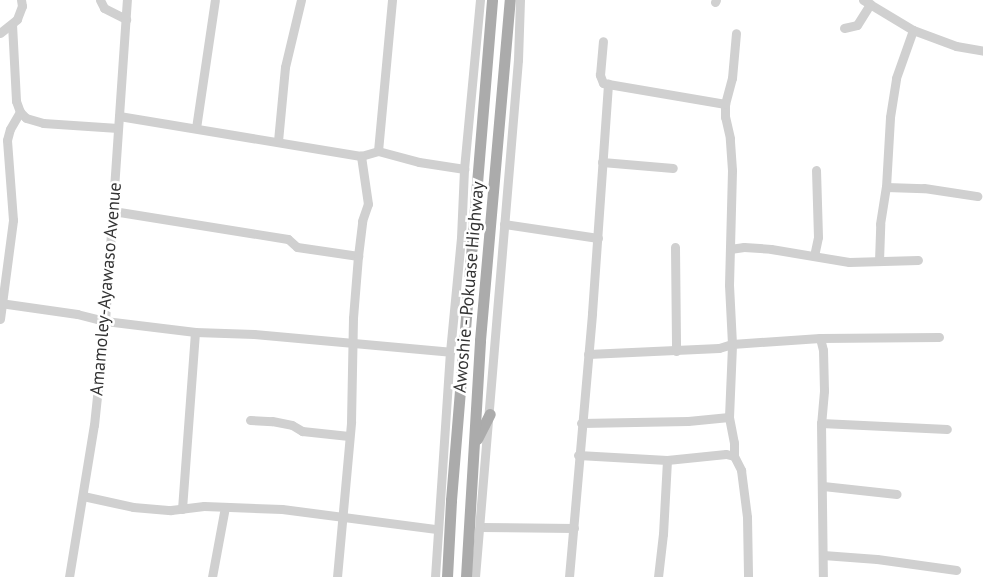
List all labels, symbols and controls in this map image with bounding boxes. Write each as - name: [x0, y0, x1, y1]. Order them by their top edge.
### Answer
- street label: Awoshie - Pokuase Highway: [449, 179, 489, 395]
- street label: Amamoley-Ayawaso Avenue: [86, 181, 126, 397]

